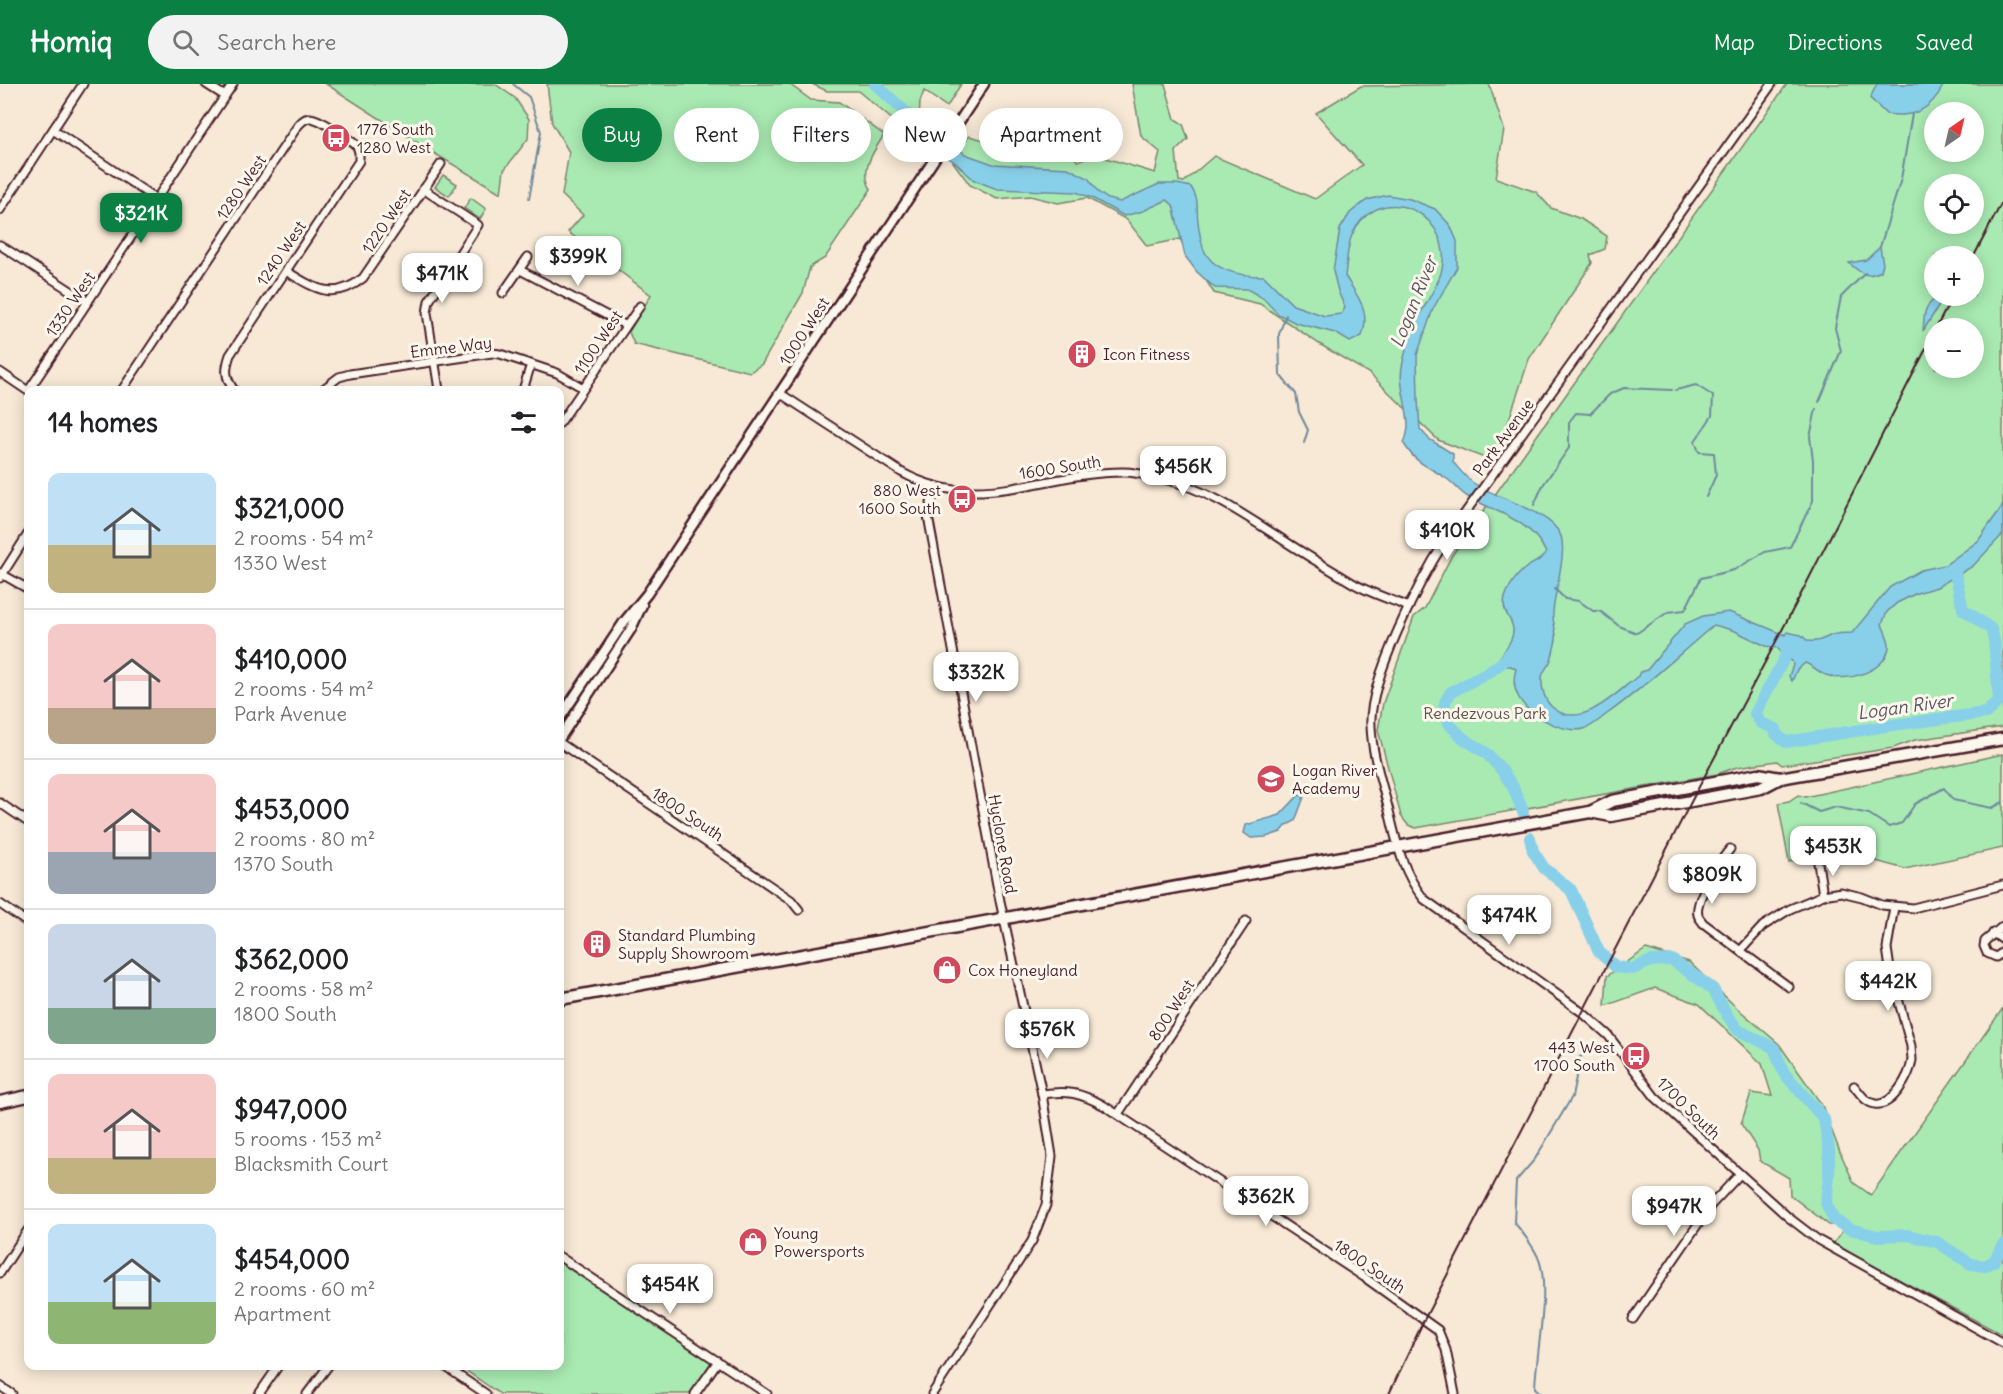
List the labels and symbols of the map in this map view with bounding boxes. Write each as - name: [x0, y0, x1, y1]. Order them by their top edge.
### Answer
- north arrow: [1924, 102, 1984, 162]
- place label: 1776 South 1280 West: [357, 119, 434, 157]
- bus stop icon: 1776 South 1280 West: [320, 122, 352, 154]
- street label: 1280 West: [212, 150, 270, 223]
- street label: 1220 West: [357, 184, 415, 257]
- pin: $321K: [99, 193, 183, 244]
- street label: 1240 West: [252, 216, 310, 289]
- pin: $399K: [536, 236, 620, 287]
- water label: Logan River: [1385, 251, 1443, 351]
- pin: $471K: [400, 253, 484, 304]
- street label: 1330 West: [41, 267, 99, 340]
- street label: 1000 West: [775, 293, 834, 369]
- street label: 1100 West: [569, 306, 627, 378]
- street label: Emme Way: [409, 332, 493, 362]
- building icon: Icon Fitness: [1066, 338, 1098, 370]
- place label: Icon Fitness: [1103, 344, 1190, 364]
- street label: Park Avenue: [1468, 395, 1538, 479]
- pin: $456K: [1141, 446, 1225, 497]
- street label: 1600 South: [1018, 451, 1102, 483]
- place label: 880 West 1600 South: [859, 480, 942, 518]
- bus stop icon: 880 West 1600 South: [946, 483, 978, 515]
- pin: $410K: [1405, 510, 1489, 561]
- pin: $332K: [934, 652, 1018, 703]
- water label: Logan River: [1856, 688, 1957, 725]
- park label: Rendezvous Park: [1423, 703, 1547, 723]
- place label: Logan River Academy: [1292, 760, 1378, 798]
- school or university icon: Logan River Academy: [1255, 763, 1287, 795]
- street label: 1800 South: [648, 783, 728, 845]
- street label: Hyclone Road: [984, 793, 1022, 895]
- pin: $453K: [1791, 826, 1875, 877]
- pin: $809K: [1670, 854, 1754, 905]
- pin: $474K: [1467, 895, 1551, 946]
- place label: Standard Plumbing Supply Showroom: [618, 925, 756, 963]
- building icon: Standard Plumbing Supply Showroom: [581, 928, 613, 960]
- shop icon: Cox Honeyland: [931, 954, 963, 986]
- place label: Cox Honeyland: [968, 960, 1078, 980]
- pin: $442K: [1846, 961, 1930, 1012]
- street label: 800 West: [1144, 975, 1199, 1045]
- pin: $576K: [1005, 1009, 1089, 1060]
- place label: 443 West 1700 South: [1534, 1037, 1616, 1075]
- bus stop icon: 443 West 1700 South: [1620, 1040, 1652, 1072]
- street label: 1700 South: [1653, 1073, 1725, 1143]
- pin: $362K: [1224, 1176, 1308, 1227]
- pin: $947K: [1632, 1186, 1716, 1237]
- place label: Young Powersports: [774, 1223, 865, 1261]
- shop icon: Young Powersports: [737, 1226, 769, 1258]
- street label: 1800 South: [1330, 1235, 1410, 1297]
- pin: $454K: [628, 1264, 712, 1315]

